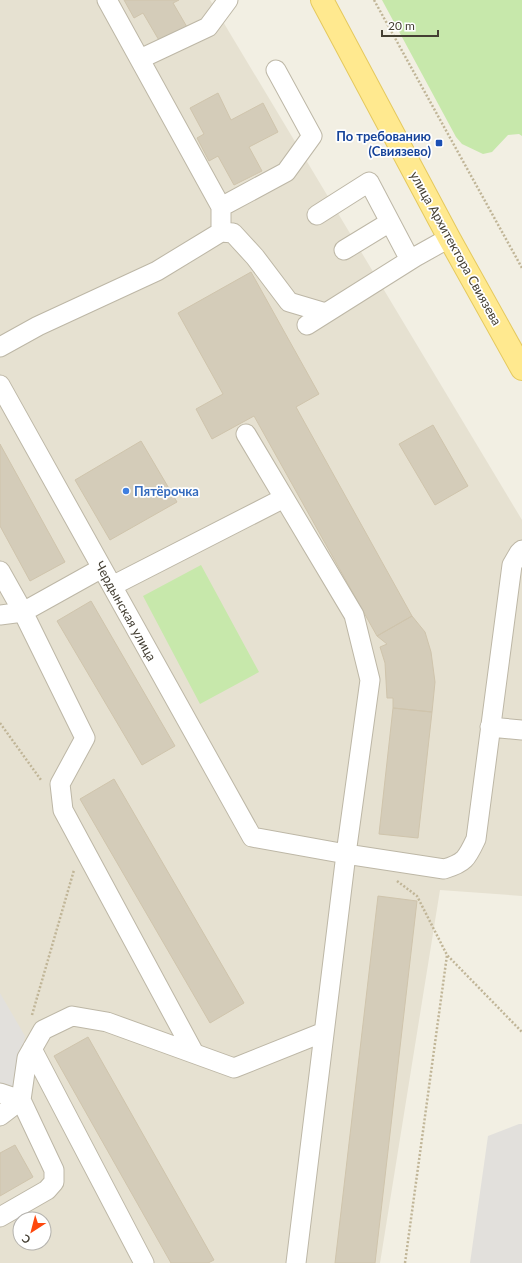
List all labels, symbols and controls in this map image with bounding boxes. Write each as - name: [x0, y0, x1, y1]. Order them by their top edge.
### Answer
- scale bar: [382, 12, 438, 38]
- text: 20 m: [388, 18, 415, 33]
- place label: По требованию (Свиязево): [336, 128, 431, 159]
- marker: По требованию (Свиязево): [434, 138, 444, 148]
- street label: улица Архитектора Свиязева: [407, 168, 505, 328]
- place label: Пятёрочка: [134, 483, 199, 499]
- marker: Пятёрочка: [121, 486, 131, 496]
- street label: Чердынская улица: [92, 558, 160, 664]
- north arrow: [12, 1211, 52, 1251]
- text: С: [18, 1232, 33, 1247]

